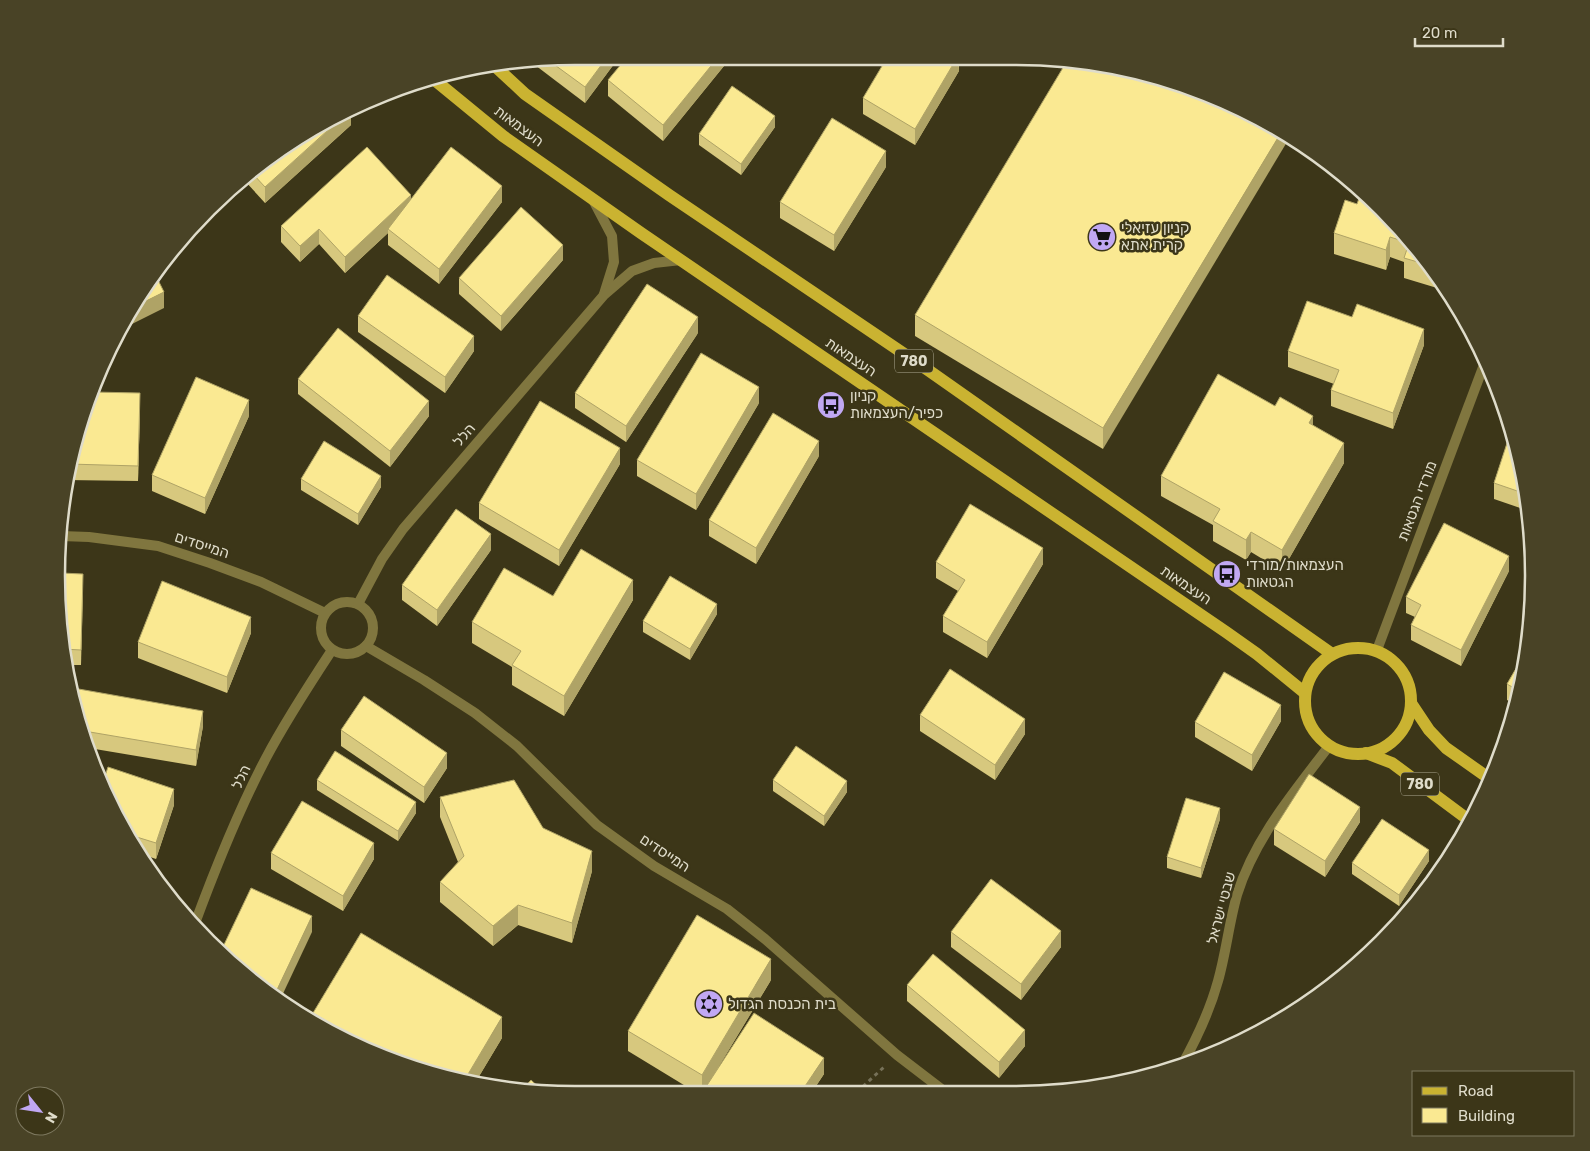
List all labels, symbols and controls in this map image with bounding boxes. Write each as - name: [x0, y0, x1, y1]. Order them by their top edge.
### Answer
- scale bar: [1415, 15, 1502, 47]
- text: 20 m: [1422, 24, 1457, 42]
- street label: העצמאות: [491, 101, 547, 151]
- place label: קניון עזיאלי קרית אתא: [1121, 219, 1189, 254]
- supermarket icon: קניון עזיאלי קרית אתא: [1087, 222, 1117, 252]
- street label: העצמאות: [822, 333, 880, 381]
- road number: 780: [895, 350, 933, 372]
- place label: קניון כפיר/העצמאות: [850, 387, 943, 422]
- bus stop icon: קניון כפיר/העצמאות: [816, 390, 846, 420]
- street label: הלל: [449, 420, 479, 450]
- street label: מורדי הגטאות: [1393, 458, 1441, 544]
- street label: המייסדים: [172, 528, 232, 562]
- place label: העצמאות/מורדי הגטאות: [1246, 556, 1344, 591]
- bus stop icon: העצמאות/מורדי הגטאות: [1212, 559, 1242, 589]
- street label: העצמאות: [1157, 561, 1215, 609]
- street label: הלל: [228, 762, 254, 792]
- road number: 780: [1401, 772, 1439, 796]
- street label: המייסדים: [636, 830, 694, 876]
- street label: שבטי ישראל: [1203, 870, 1239, 946]
- synagogue icon: בית הכנסת הגדול: [694, 989, 724, 1019]
- place label: בית הכנסת הגדול: [728, 995, 836, 1013]
- legend: [1412, 1071, 1575, 1136]
- text: Road: [1458, 1082, 1494, 1100]
- north arrow: [15, 1086, 65, 1136]
- text: Building: [1458, 1107, 1515, 1125]
- text: N: [41, 1109, 61, 1126]

